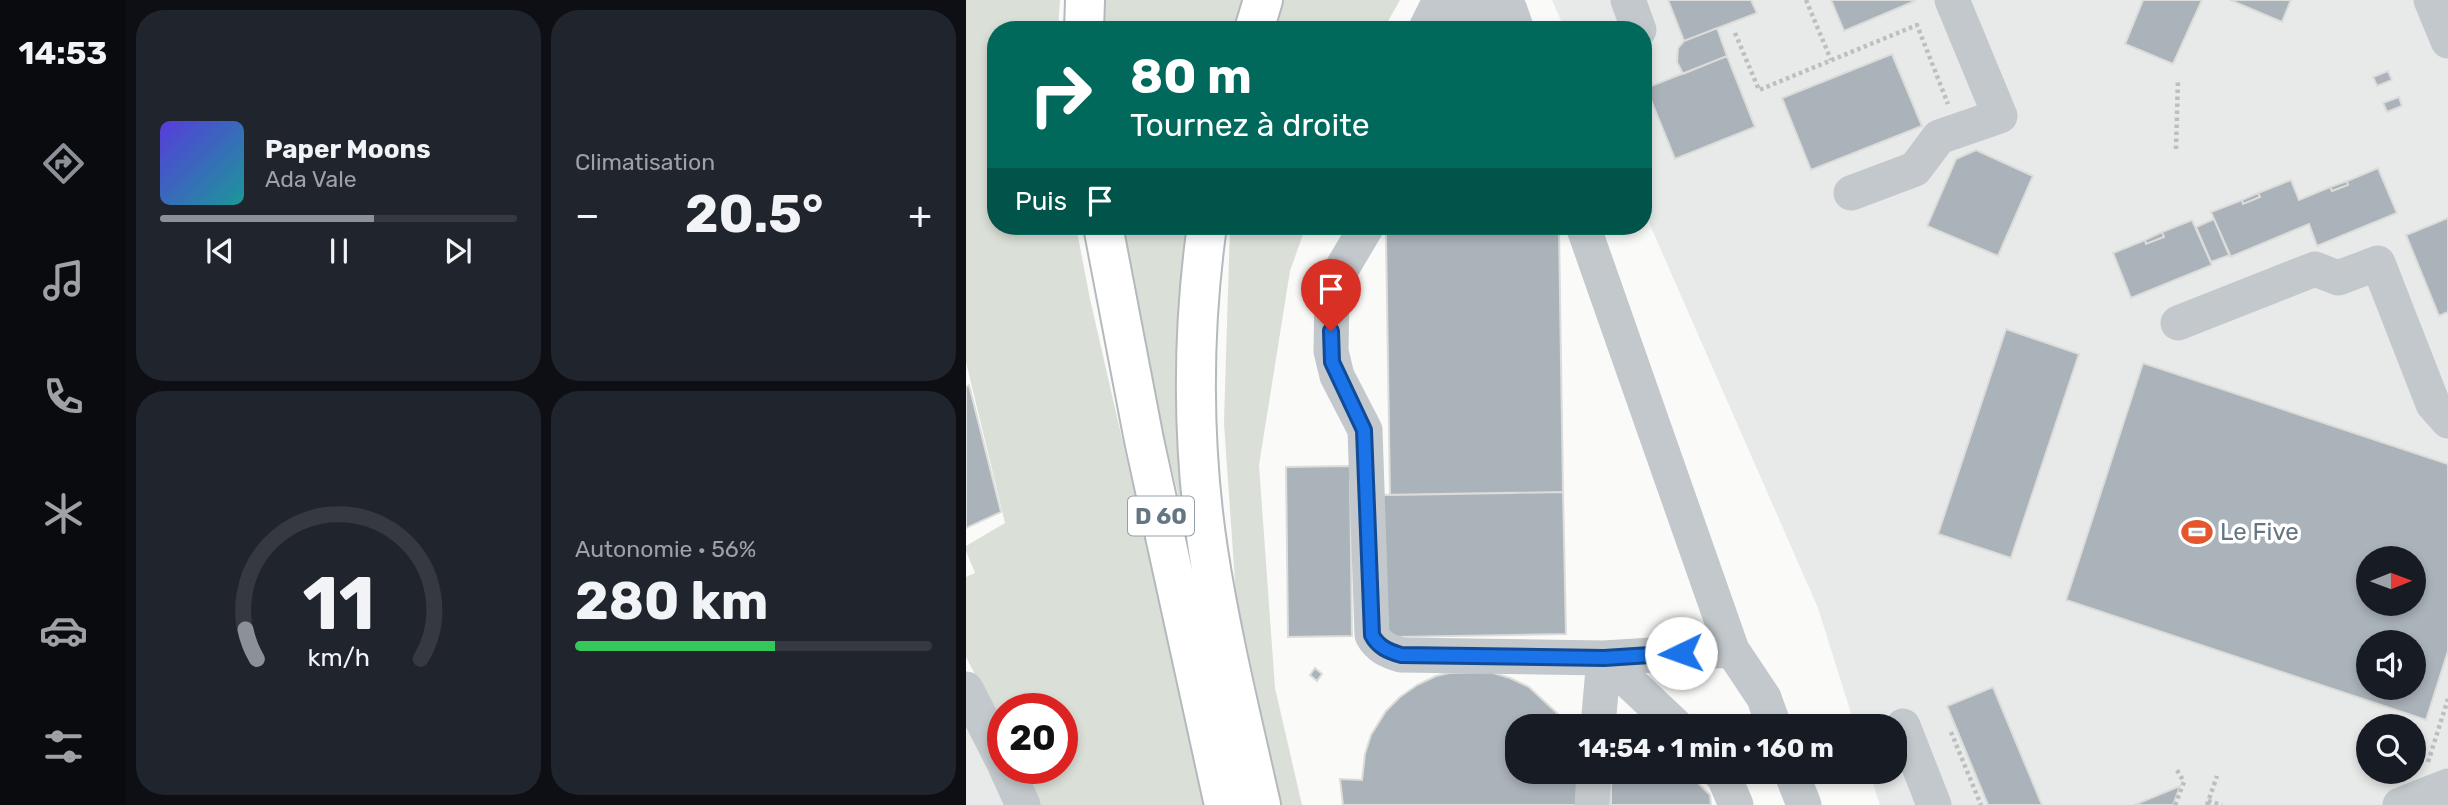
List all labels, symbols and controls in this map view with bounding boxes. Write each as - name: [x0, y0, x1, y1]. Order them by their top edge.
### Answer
- text: 14:53: [19, 34, 107, 72]
- text: 80 m: [1130, 47, 1252, 105]
- icon: right: [1015, 49, 1106, 140]
- text: Tournez à droite: [1130, 106, 1370, 144]
- text: Paper Moons: [265, 134, 431, 165]
- icon: directions: [39, 139, 88, 188]
- text: Climatisation: [575, 148, 715, 176]
- text: Ada Vale: [265, 165, 357, 193]
- icon: arrive: [1081, 182, 1119, 220]
- text: 20.5°: [685, 183, 823, 245]
- text: Puis: [1015, 186, 1067, 217]
- text: −: [575, 192, 600, 238]
- text: +: [908, 192, 932, 238]
- icon: previous: [201, 232, 239, 270]
- icon: pause: [320, 232, 358, 270]
- icon: next: [439, 232, 477, 270]
- icon: music: [39, 256, 88, 305]
- pin: [1301, 259, 1361, 331]
- icon: arrive: [1312, 270, 1350, 308]
- icon: phone: [39, 372, 88, 421]
- icon: climate: [39, 489, 88, 538]
- road number: D 60: [1128, 496, 1194, 536]
- sports icon: Le Five: [2180, 515, 2214, 549]
- place label: Le Five: [2220, 518, 2299, 546]
- text: Autonomie · 56%: [575, 535, 756, 563]
- north arrow: [2356, 546, 2426, 616]
- map controls: [2356, 546, 2426, 784]
- text: 11: [302, 561, 375, 647]
- text: 280 km: [575, 570, 769, 632]
- icon: car: [39, 606, 88, 655]
- position arrow: [1644, 616, 1718, 690]
- button: sound: [2356, 630, 2426, 700]
- text: km/h: [307, 643, 370, 672]
- speed limit sign: 20: [987, 693, 1078, 784]
- button: search: [2356, 714, 2426, 784]
- icon: filters: [39, 722, 88, 771]
- text: 14:54 · 1 min · 160 m: [1578, 733, 1834, 764]

